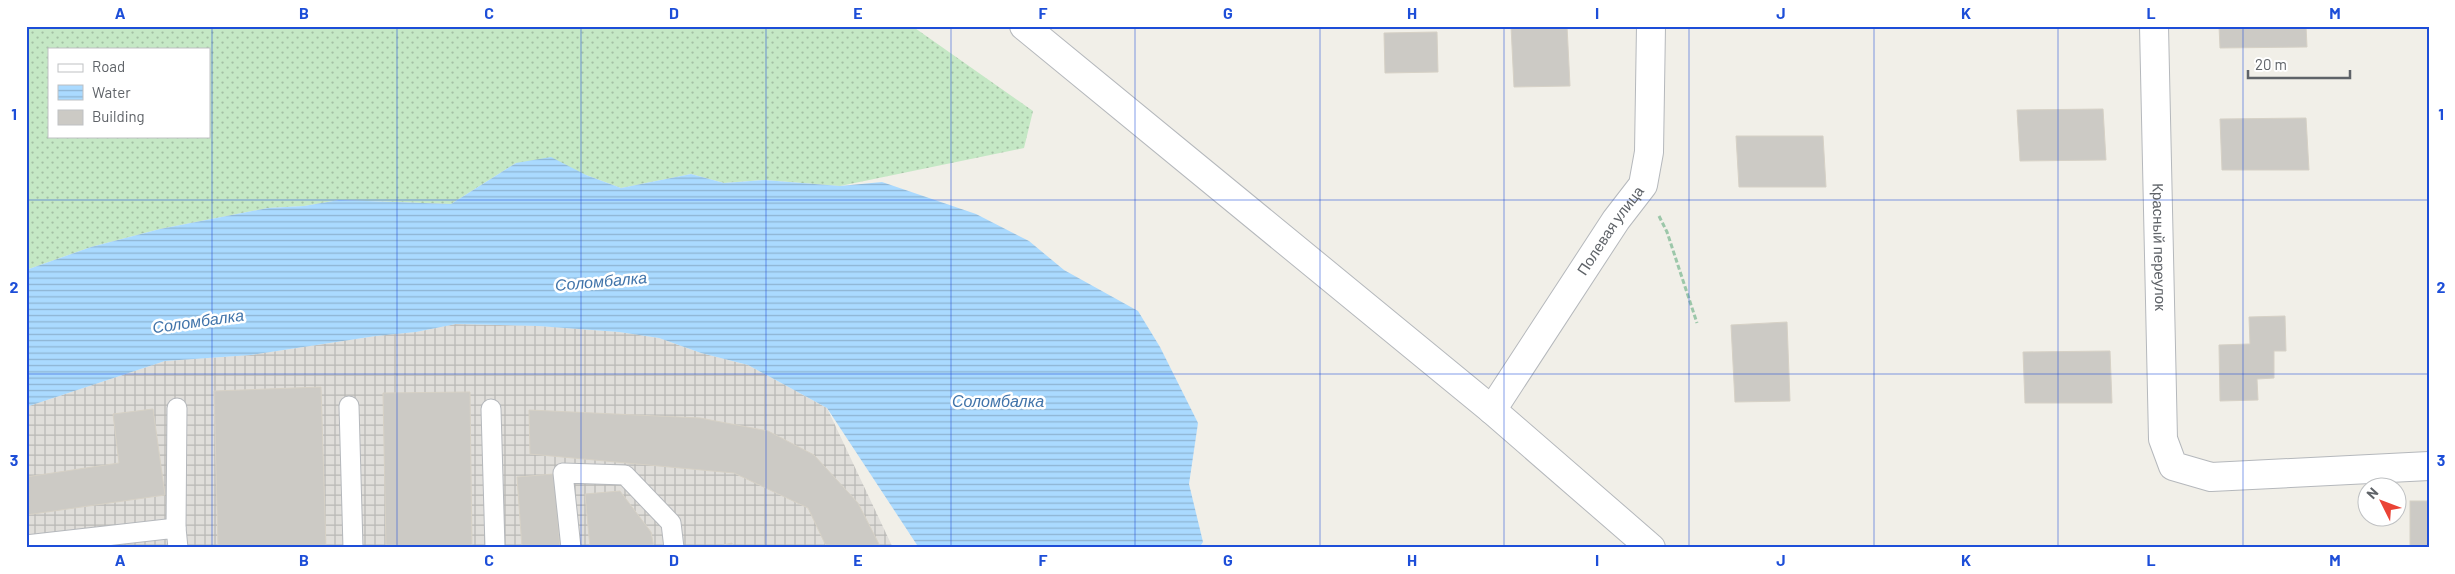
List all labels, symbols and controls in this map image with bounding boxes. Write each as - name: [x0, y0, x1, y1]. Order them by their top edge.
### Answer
- text: A: [115, 3, 126, 22]
- text: B: [299, 3, 309, 22]
- text: C: [484, 3, 494, 22]
- text: D: [669, 3, 679, 22]
- text: E: [853, 3, 863, 22]
- text: F: [1039, 3, 1048, 22]
- text: G: [1223, 3, 1233, 22]
- text: H: [1407, 3, 1417, 22]
- text: I: [1595, 3, 1599, 22]
- text: J: [1776, 3, 1786, 22]
- text: K: [1961, 3, 1971, 22]
- text: L: [2146, 3, 2156, 22]
- text: M: [2329, 3, 2341, 22]
- legend: [48, 48, 210, 138]
- scale bar: [2248, 48, 2350, 80]
- text: 20 m: [2255, 55, 2287, 73]
- text: Road: [92, 57, 125, 75]
- text: Water: [92, 83, 131, 101]
- text: 1: [11, 104, 17, 123]
- text: 1: [2438, 104, 2444, 123]
- text: Building: [92, 107, 145, 125]
- street label: Полевая улица: [1573, 181, 1647, 278]
- street label: Красный переулок: [2149, 183, 2170, 311]
- water label: Соломбалка: [554, 267, 648, 294]
- text: 2: [10, 277, 19, 296]
- text: 2: [2437, 277, 2446, 296]
- water label: Соломбалка: [151, 305, 245, 336]
- water label: Соломбалка: [952, 391, 1044, 410]
- text: 3: [10, 450, 18, 469]
- text: 3: [2437, 450, 2445, 469]
- north arrow: [2358, 476, 2408, 526]
- text: N: [2363, 484, 2381, 502]
- text: A: [115, 550, 126, 569]
- text: B: [299, 550, 309, 569]
- text: C: [484, 550, 494, 569]
- text: D: [669, 550, 679, 569]
- text: E: [853, 550, 863, 569]
- text: F: [1039, 550, 1048, 569]
- text: G: [1223, 550, 1233, 569]
- text: H: [1407, 550, 1417, 569]
- text: I: [1595, 550, 1599, 569]
- text: J: [1776, 550, 1786, 569]
- text: K: [1961, 550, 1971, 569]
- text: L: [2146, 550, 2156, 569]
- text: M: [2329, 550, 2341, 569]

